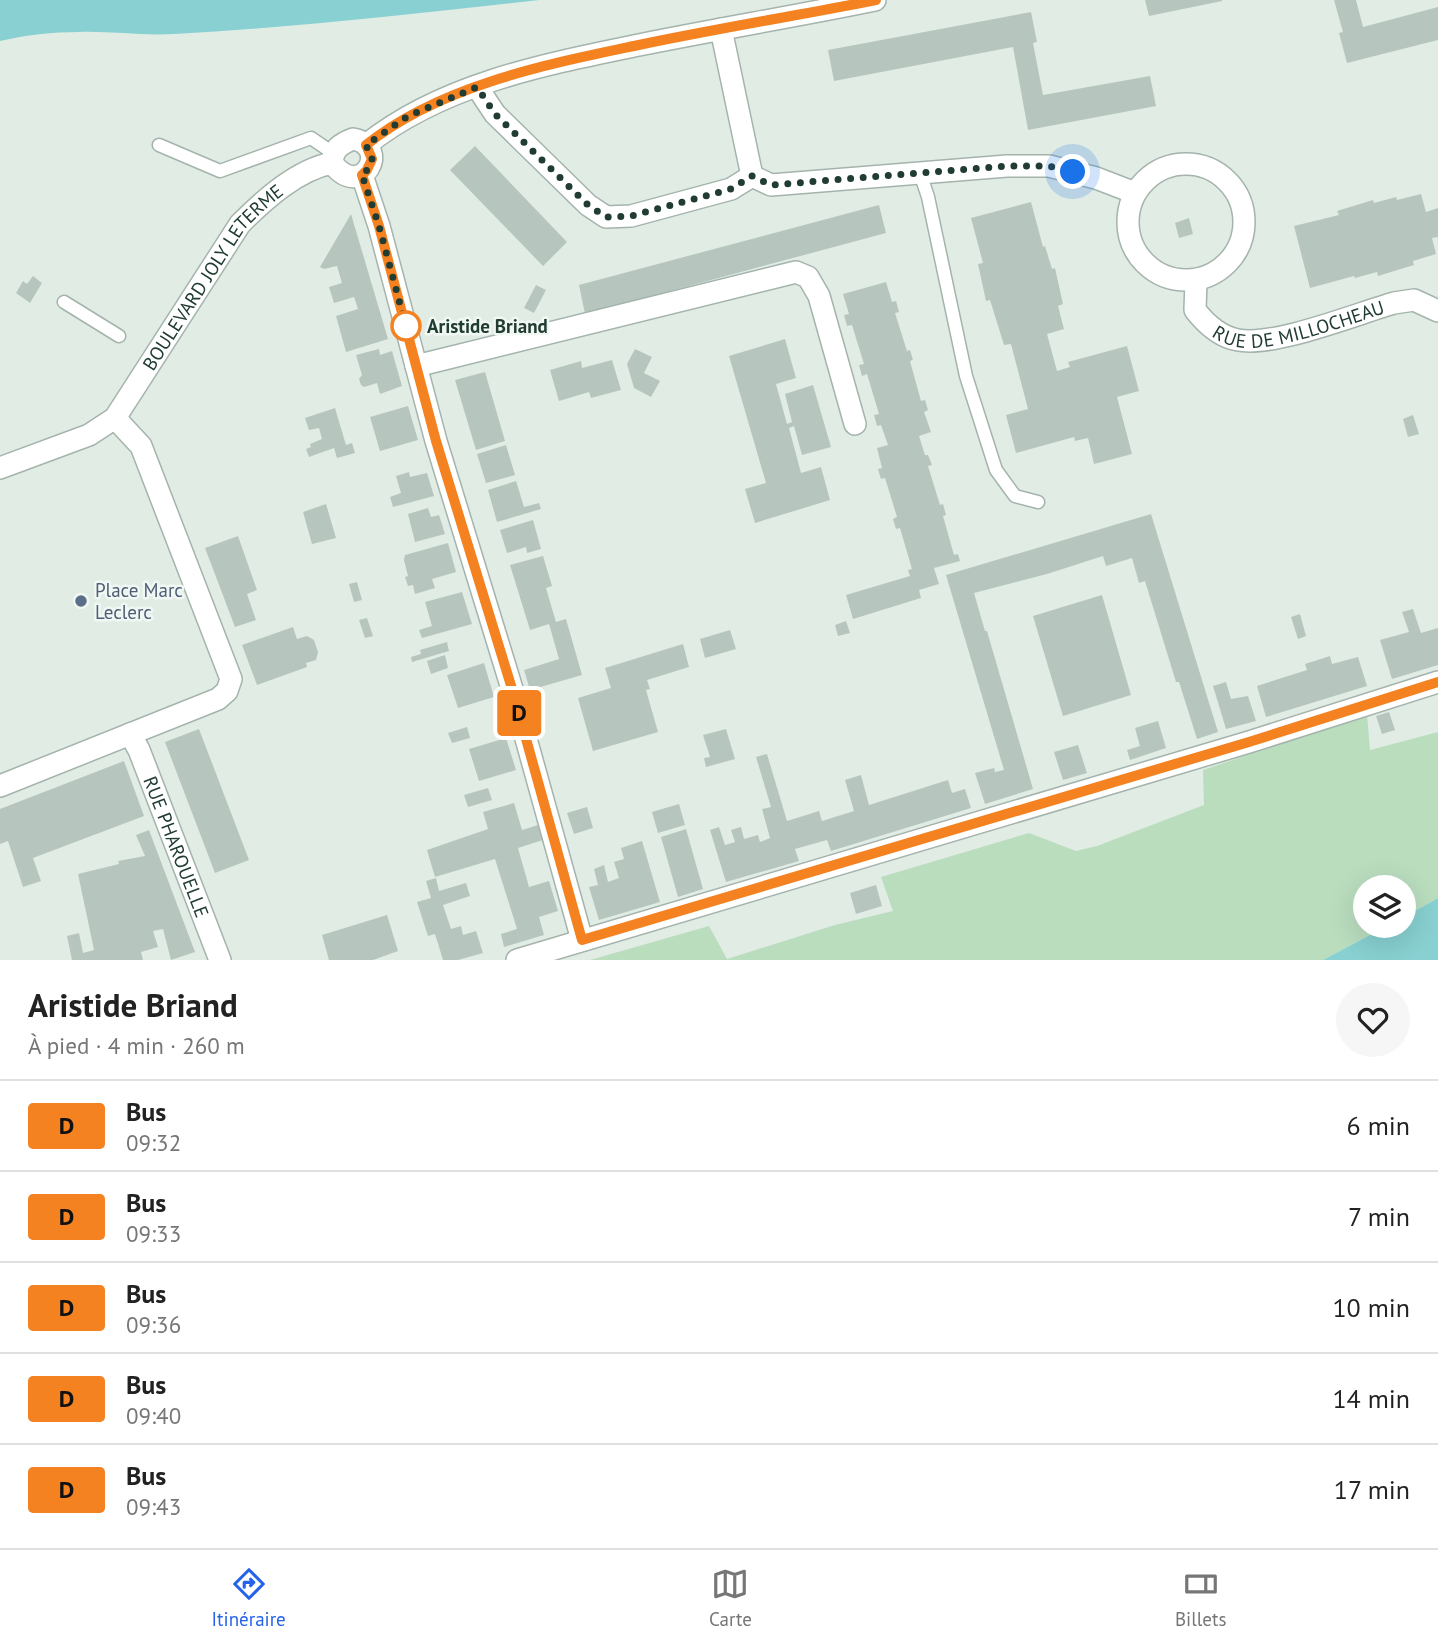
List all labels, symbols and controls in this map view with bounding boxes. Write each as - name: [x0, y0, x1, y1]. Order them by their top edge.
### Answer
- your location: [1055, 154, 1090, 189]
- street label: BOULEVARD JOLY LETERME: [137, 179, 288, 375]
- street label: RUE DE MILLOCHEAU: [1208, 295, 1387, 353]
- marker: Aristide Briand: [391, 311, 421, 341]
- place label: Aristide Briand: [427, 314, 548, 338]
- place label: Place Marc Leclerc: [95, 578, 183, 624]
- marker: Place Marc Leclerc: [73, 593, 89, 609]
- line badge: D: [496, 690, 542, 736]
- text: D: [511, 697, 527, 728]
- street label: RUE PHAROUELLE: [138, 773, 214, 921]
- map controls: [1353, 875, 1416, 938]
- button: layers: [1353, 875, 1416, 938]
- text: Aristide Briand: [28, 983, 238, 1026]
- button: heart: [1336, 983, 1410, 1057]
- text: À pied · 4 min · 260 m: [28, 1031, 245, 1060]
- text: Bus: [126, 1095, 166, 1128]
- text: 6 min: [1347, 1109, 1410, 1142]
- text: D: [59, 1110, 74, 1141]
- text: 09:32: [126, 1128, 181, 1157]
- text: Bus: [126, 1186, 166, 1219]
- text: 7 min: [1348, 1200, 1410, 1233]
- text: D: [59, 1201, 74, 1232]
- text: 09:33: [126, 1219, 181, 1248]
- text: Bus: [126, 1277, 166, 1310]
- text: 10 min: [1332, 1291, 1410, 1324]
- text: D: [59, 1292, 74, 1323]
- text: 09:36: [126, 1310, 181, 1339]
- text: Bus: [126, 1368, 166, 1401]
- text: 14 min: [1332, 1382, 1410, 1415]
- text: D: [59, 1383, 74, 1414]
- text: 09:40: [126, 1401, 181, 1430]
- text: Bus: [126, 1459, 166, 1492]
- text: 17 min: [1334, 1473, 1410, 1506]
- text: D: [59, 1474, 74, 1505]
- text: 09:43: [126, 1492, 181, 1521]
- tab: Itinéraire: [212, 1565, 286, 1631]
- tab: Carte: [709, 1565, 752, 1631]
- tab: Billets: [1175, 1565, 1226, 1631]

